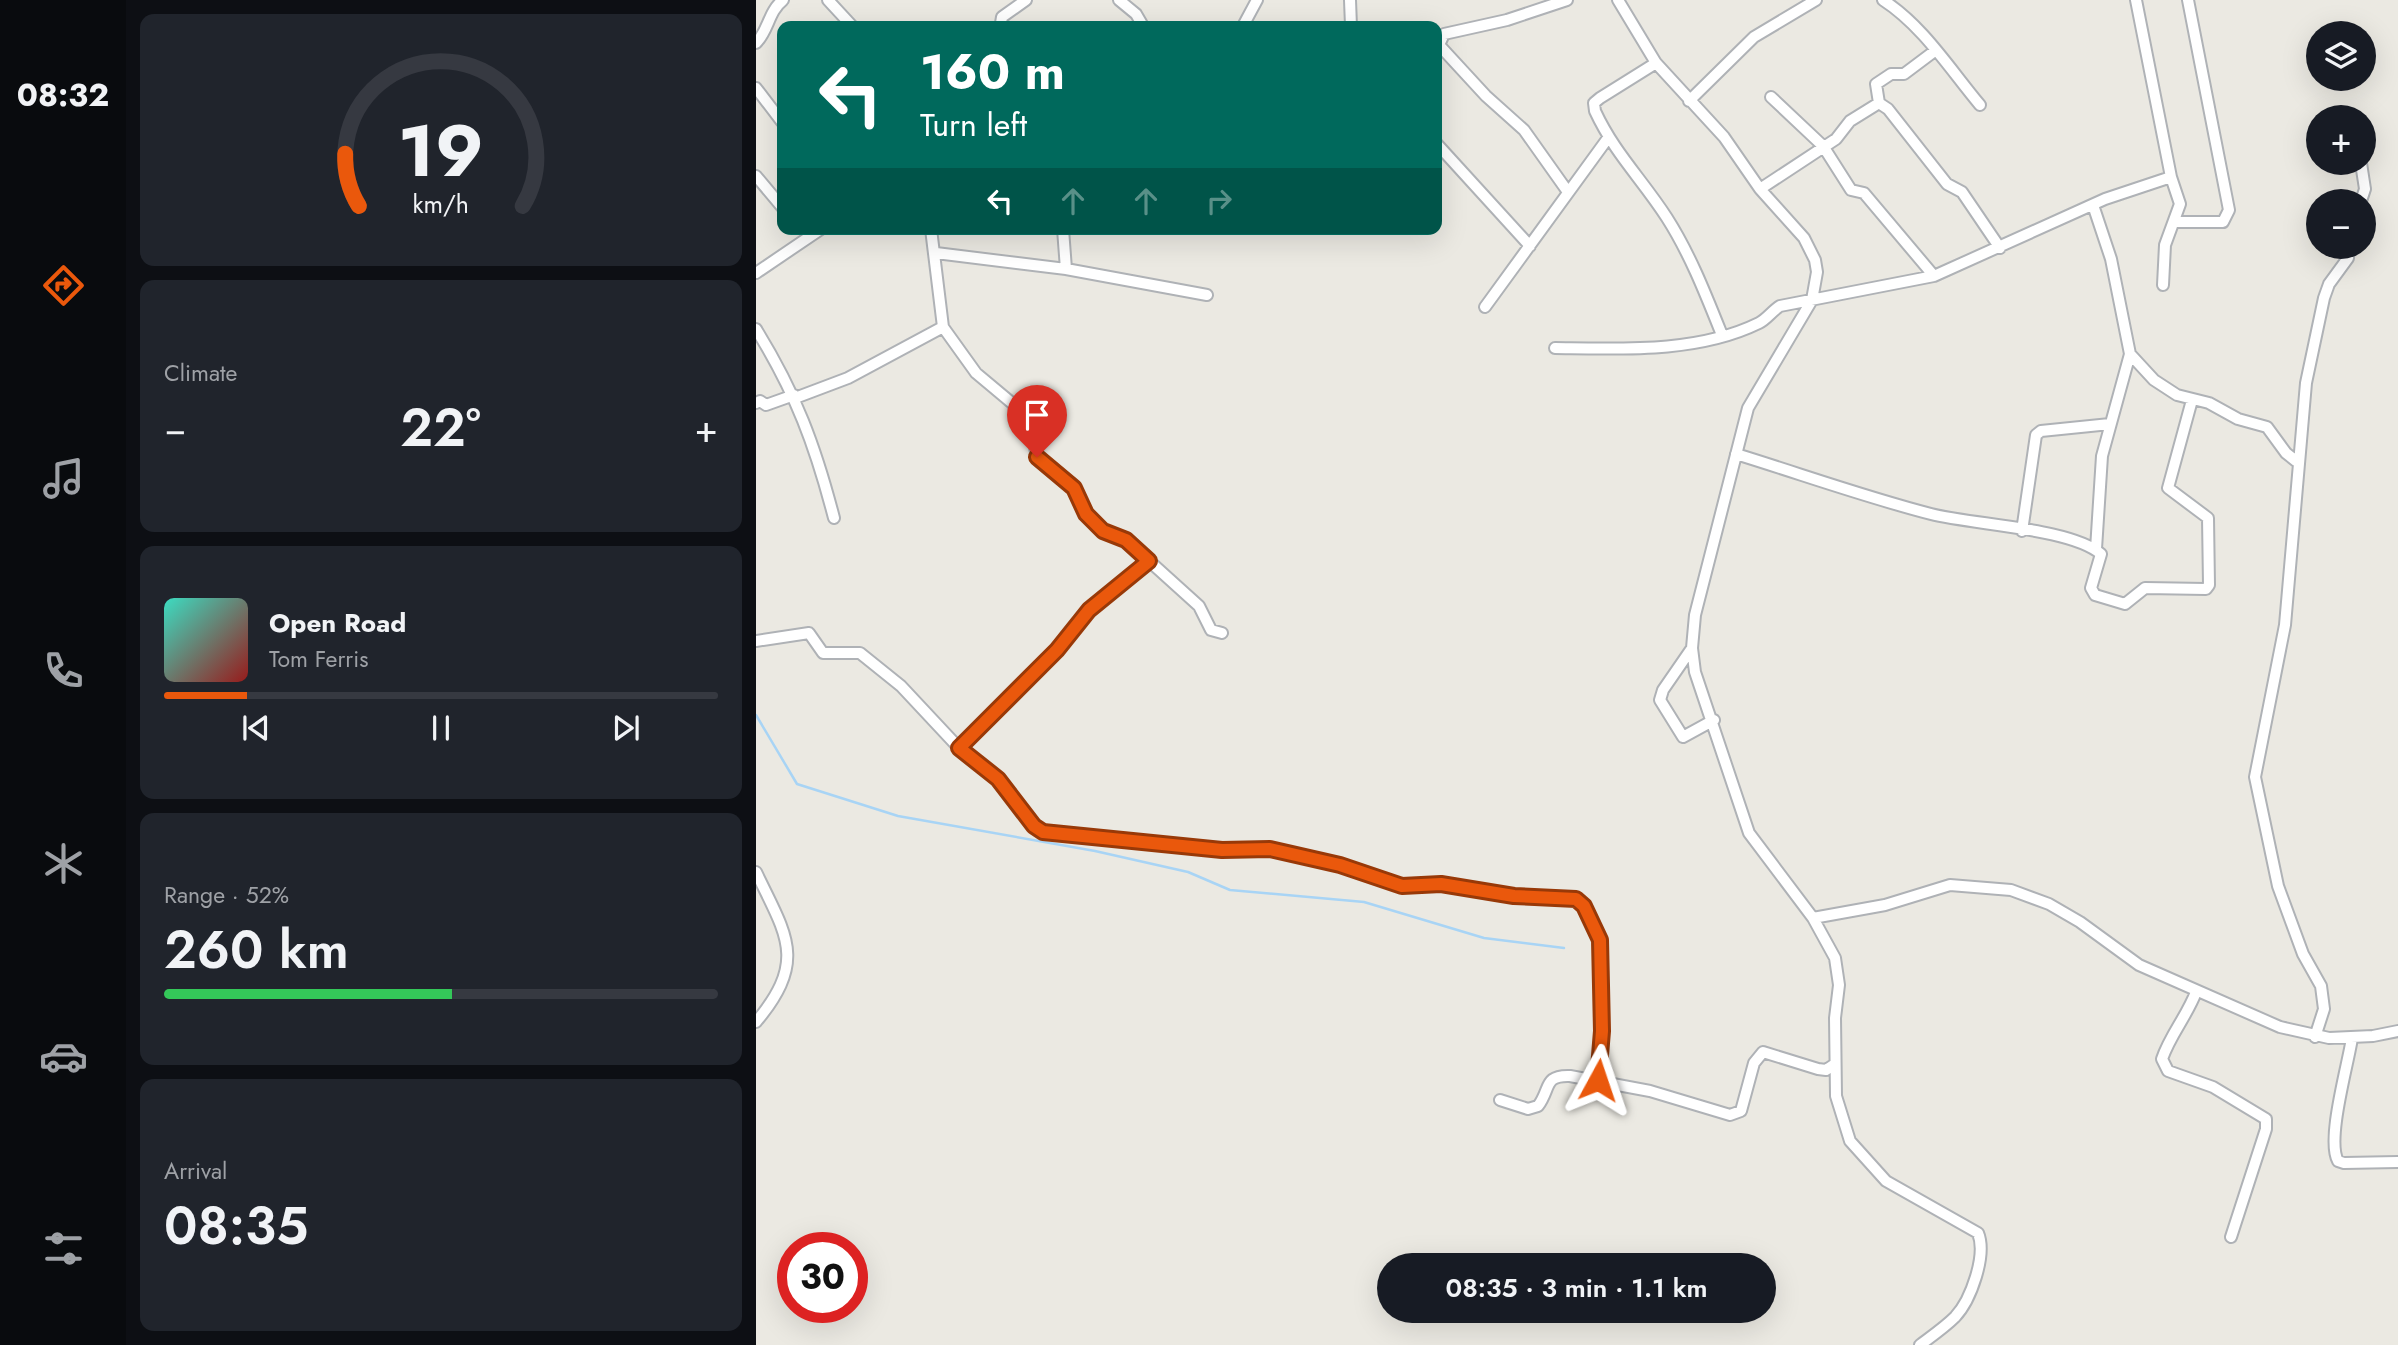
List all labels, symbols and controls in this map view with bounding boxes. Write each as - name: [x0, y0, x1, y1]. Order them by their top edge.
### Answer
- map controls: [2306, 21, 2376, 259]
- button: layers: [2306, 21, 2376, 91]
- text: 160 m: [920, 37, 1065, 107]
- icon: left: [805, 49, 896, 140]
- text: 08:32: [17, 72, 109, 118]
- text: 19: [398, 98, 484, 203]
- text: Turn left: [920, 102, 1027, 148]
- button: +: [2306, 105, 2376, 175]
- icon: left: [981, 182, 1019, 220]
- icon: ahead: [1054, 182, 1092, 220]
- icon: ahead: [1127, 182, 1165, 220]
- icon: right: [1200, 182, 1238, 220]
- text: km/h: [413, 186, 469, 222]
- button: −: [2306, 189, 2376, 259]
- icon: directions: [39, 261, 88, 310]
- text: Climate: [164, 356, 237, 390]
- pin: [1007, 385, 1067, 457]
- text: 22°: [400, 390, 481, 466]
- icon: arrive: [1018, 396, 1056, 434]
- text: −: [164, 401, 186, 456]
- text: +: [695, 401, 718, 456]
- icon: music: [39, 454, 88, 503]
- text: Open Road: [269, 604, 406, 642]
- text: Tom Ferris: [269, 642, 368, 676]
- icon: phone: [39, 646, 88, 695]
- icon: previous: [237, 709, 275, 747]
- icon: pause: [422, 709, 460, 747]
- icon: next: [607, 709, 645, 747]
- icon: climate: [39, 839, 88, 888]
- text: Range · 52%: [164, 878, 289, 912]
- text: 260 km: [164, 912, 349, 988]
- icon: car: [39, 1032, 88, 1081]
- position arrow: [1561, 1043, 1635, 1117]
- text: Arrival: [164, 1154, 227, 1188]
- text: 08:35: [164, 1188, 308, 1264]
- icon: filters: [39, 1224, 88, 1273]
- speed limit sign: 30: [777, 1232, 868, 1323]
- text: 08:35 · 3 min · 1.1 km: [1445, 1269, 1708, 1307]

